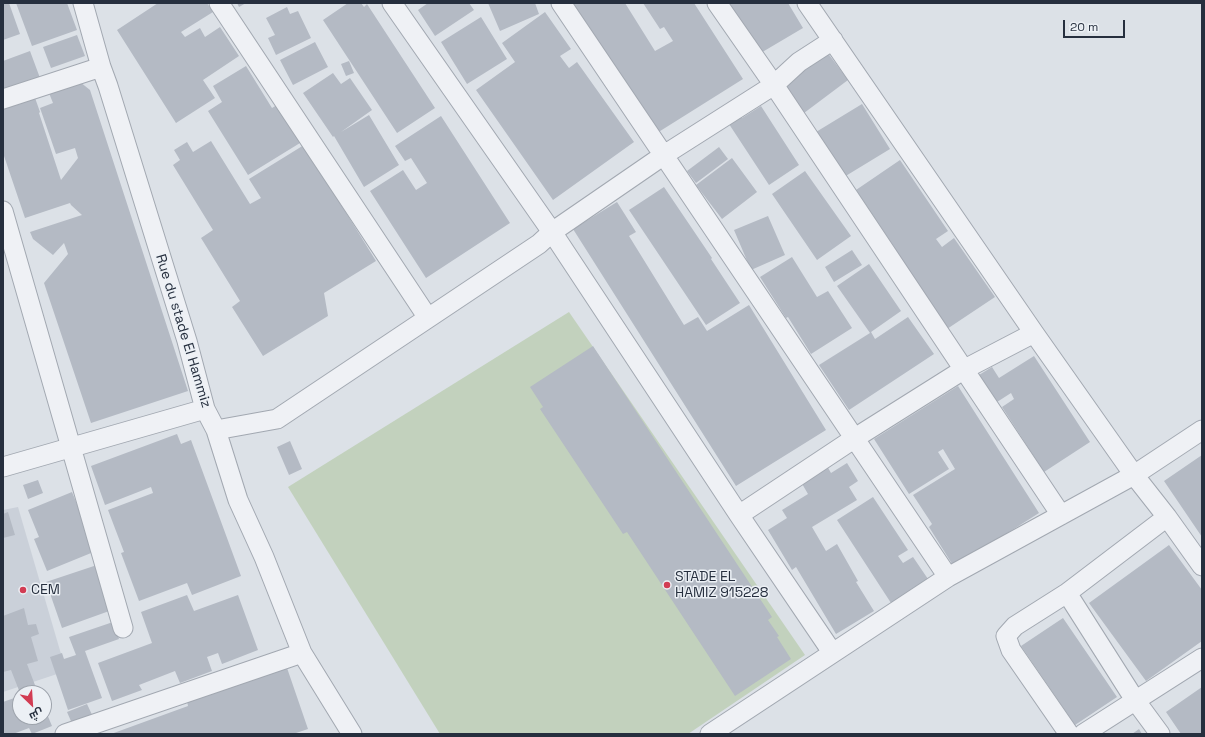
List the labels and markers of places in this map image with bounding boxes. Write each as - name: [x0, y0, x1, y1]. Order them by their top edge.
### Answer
- place label: STADE EL HAMIZ 915228: [675, 569, 769, 602]
- marker: STADE EL HAMIZ 915228: [662, 580, 672, 590]
- place label: CEM: [31, 582, 60, 598]
- marker: CEM: [18, 585, 28, 595]

